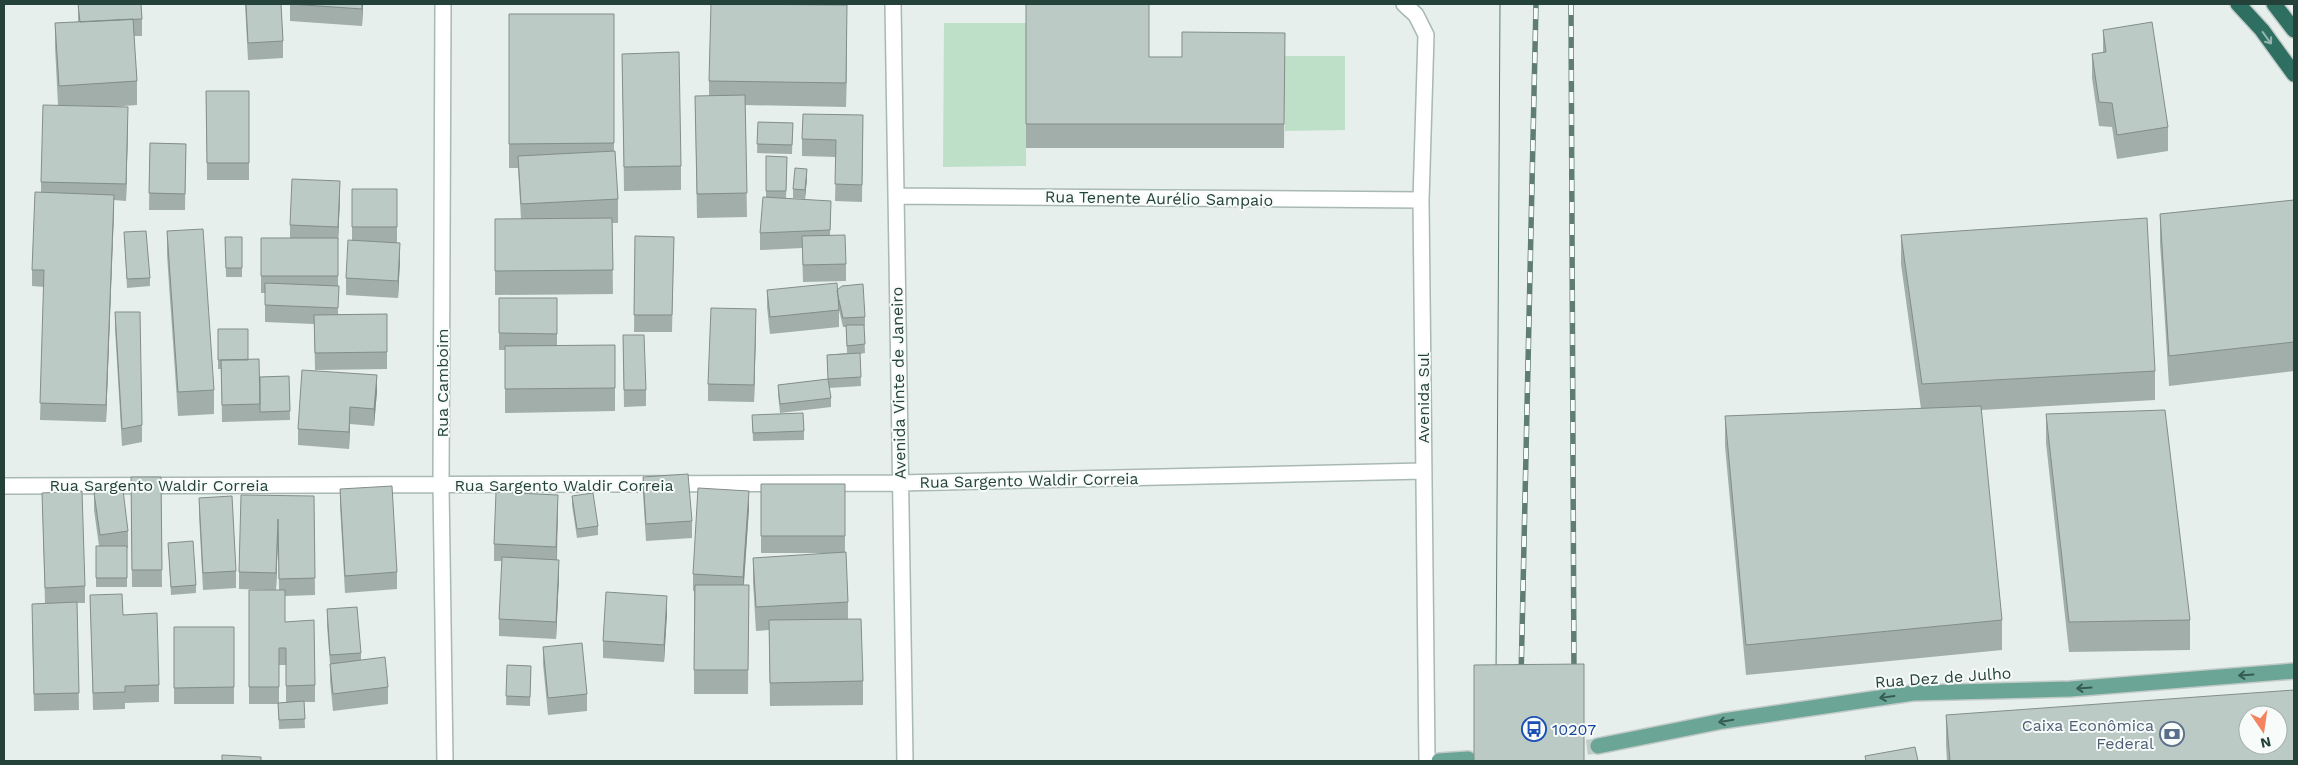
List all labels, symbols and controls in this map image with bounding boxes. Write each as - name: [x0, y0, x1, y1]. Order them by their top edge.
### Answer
- one-way arrow: [2262, 31, 2273, 44]
- street label: Rua Tenente Aurélio Sampaio: [1045, 187, 1273, 210]
- street label: Avenida Vinte de Janeiro: [887, 287, 910, 479]
- street label: Rua Camboim: [433, 329, 452, 437]
- street label: Avenida Sul: [1414, 352, 1433, 443]
- street label: Rua Sargento Waldir Correia: [919, 469, 1139, 492]
- street label: Rua Sargento Waldir Correia: [49, 476, 269, 495]
- street label: Rua Sargento Waldir Correia: [454, 476, 674, 495]
- street label: Rua Dez de Julho: [1874, 663, 2012, 692]
- one-way arrow: [2238, 670, 2254, 680]
- one-way arrow: [2076, 683, 2092, 692]
- one-way arrow: [1879, 693, 1895, 703]
- north arrow: [2238, 705, 2288, 755]
- bus stop icon: 10207: [1521, 716, 1547, 742]
- one-way arrow: [1718, 716, 1734, 726]
- place label: Caixa Econômica Federal: [2022, 716, 2154, 753]
- place label: 10207: [1552, 720, 1596, 739]
- bank icon: Caixa Econômica Federal: [2159, 721, 2185, 747]
- text: N: [2259, 734, 2273, 752]

